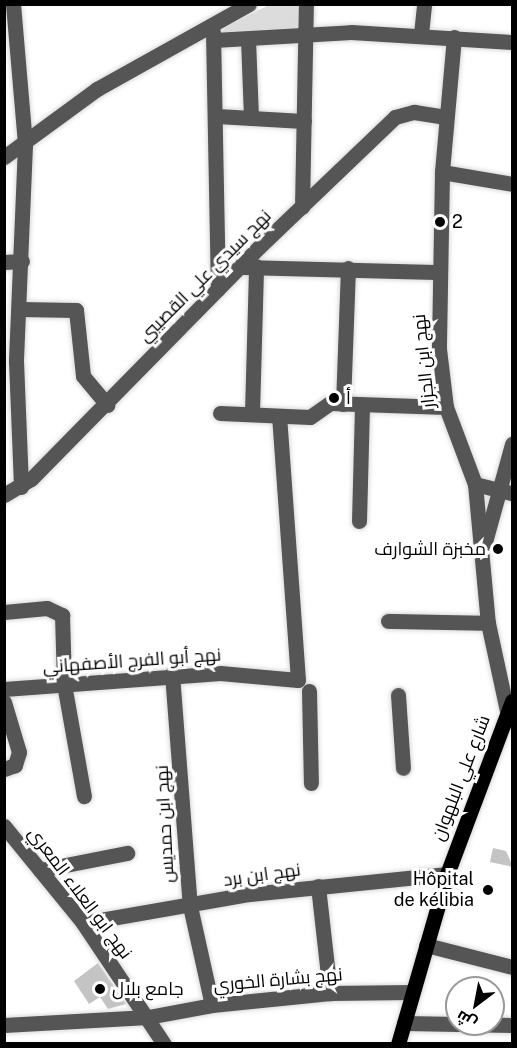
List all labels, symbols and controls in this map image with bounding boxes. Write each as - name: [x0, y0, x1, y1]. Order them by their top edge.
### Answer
- street label: نهج سيدي علي القصيبي: [134, 205, 276, 347]
- place label: 2: [452, 211, 463, 233]
- marker: 2: [433, 215, 447, 229]
- street label: نهج ابن الجزار: [408, 313, 440, 409]
- place label: أ: [346, 387, 351, 409]
- marker: أ: [327, 391, 341, 405]
- place label: مخبزة الشوارف: [374, 538, 486, 560]
- marker: مخبزة الشوارف: [491, 542, 505, 556]
- street label: نهج أبو الفرج الأصفهاني: [42, 644, 222, 678]
- street label: شارع علي البلهوان: [427, 712, 495, 844]
- street label: نهج ابن حمديس: [151, 765, 179, 883]
- street label: نهج ابو العلاء المعري: [23, 823, 137, 963]
- street label: نهج ابن برد: [222, 859, 302, 891]
- place label: Hôpital de kélibia: [394, 869, 474, 912]
- marker: Hôpital de kélibia: [479, 881, 497, 899]
- street label: نهج بشارة الخوري: [213, 964, 343, 996]
- north arrow: [445, 976, 505, 1036]
- place label: جامع بلال: [112, 978, 183, 1000]
- marker: جامع بلال: [93, 982, 107, 996]
- text: ش: [453, 1006, 480, 1033]

